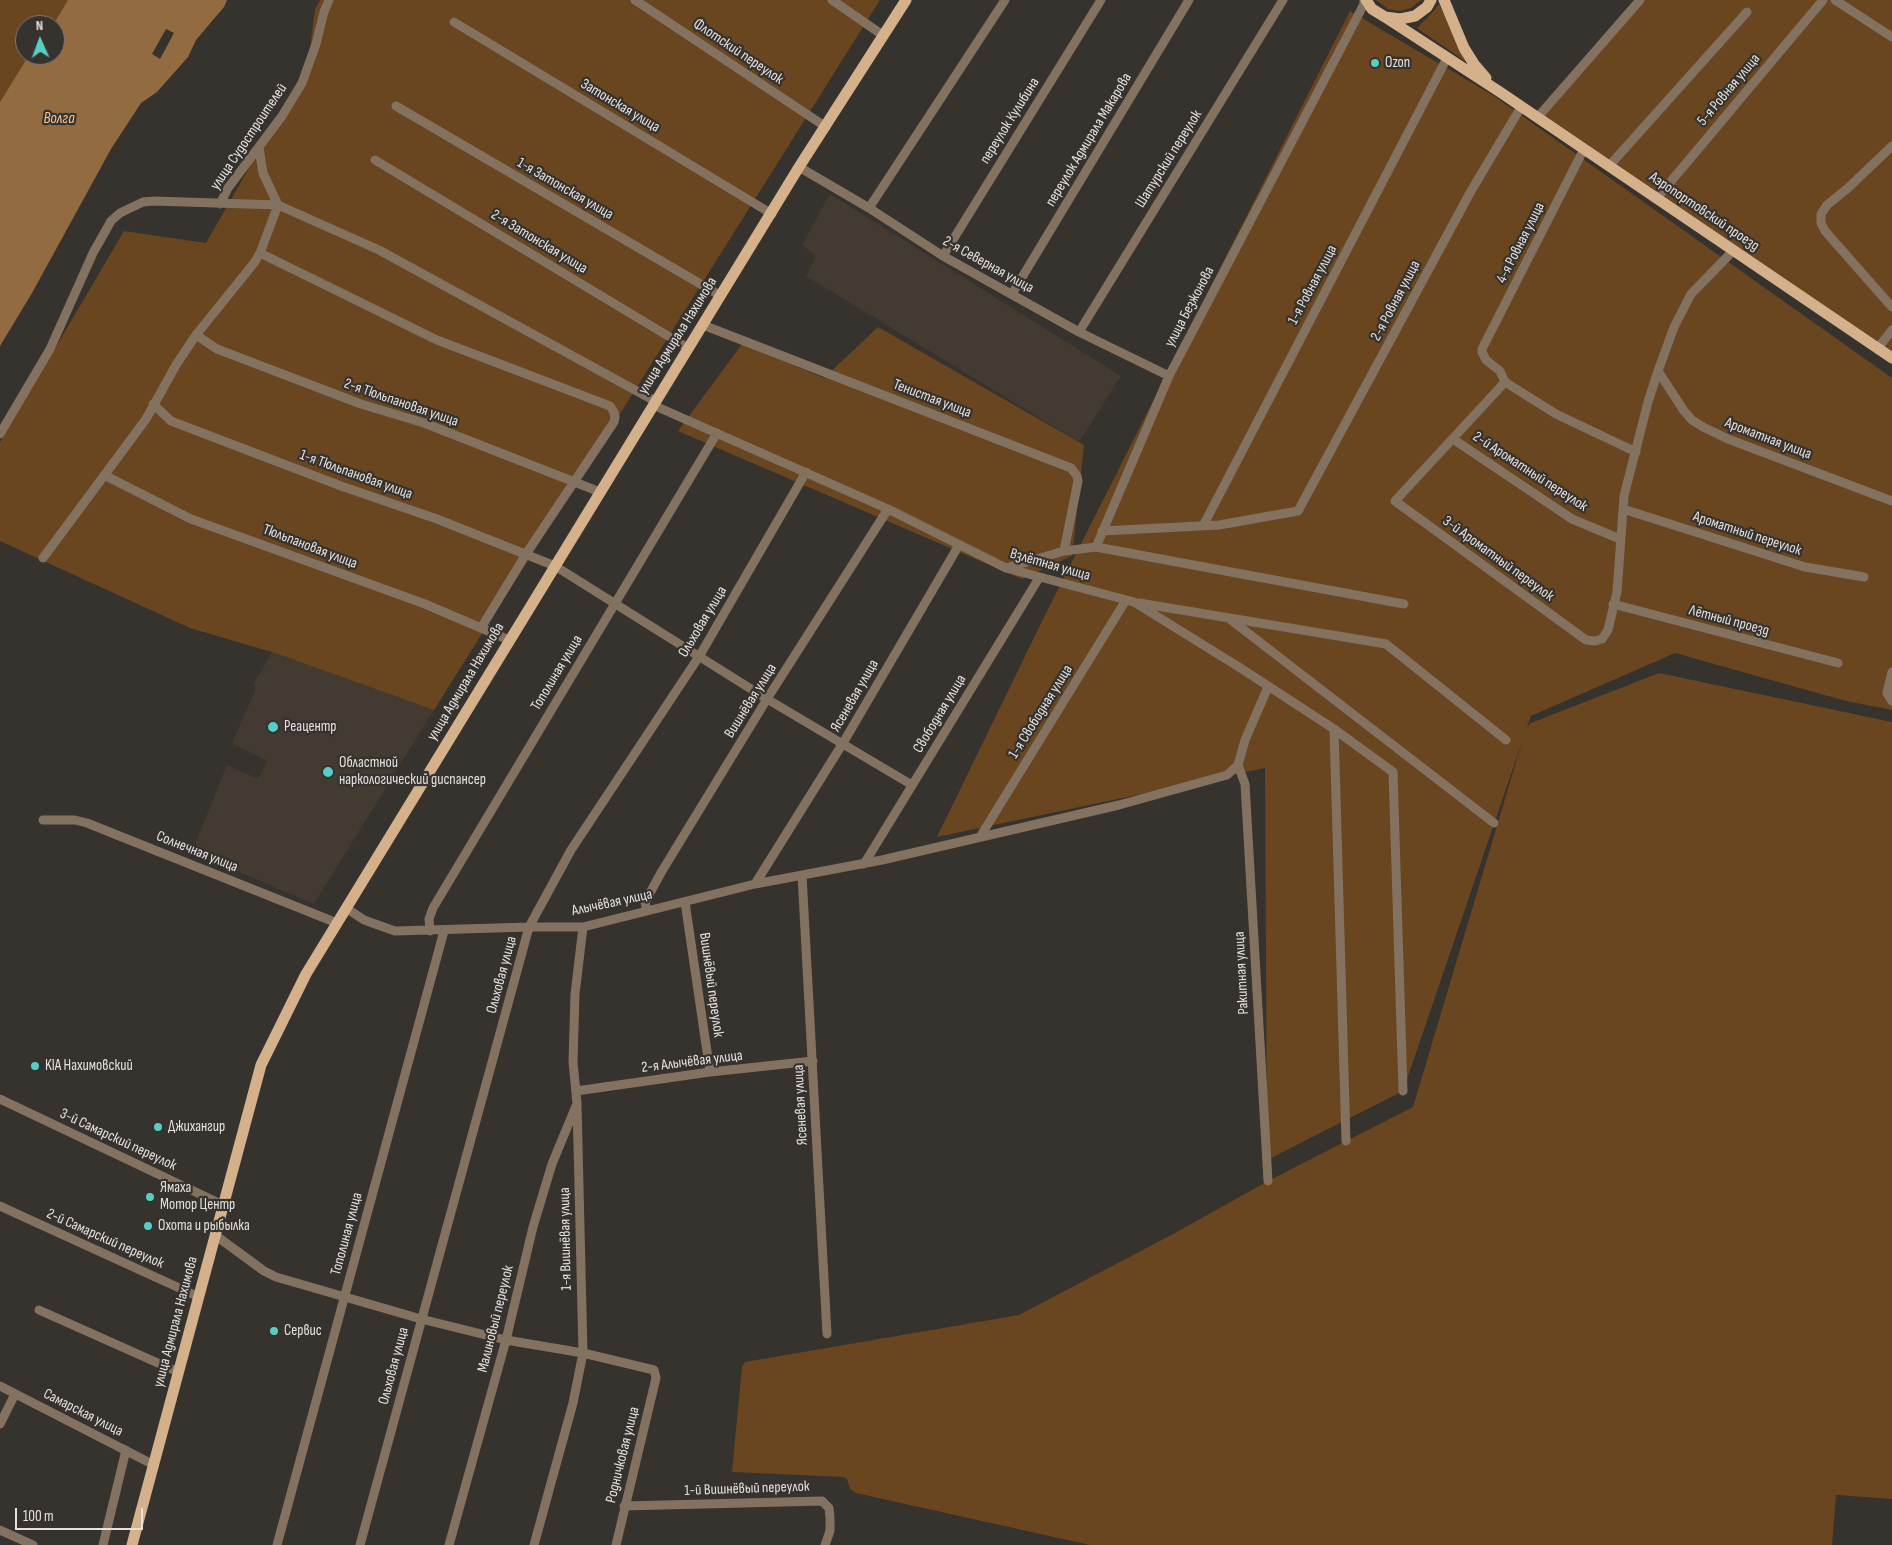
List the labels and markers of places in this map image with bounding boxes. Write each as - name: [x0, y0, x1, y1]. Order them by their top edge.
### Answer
- place label: Ozon: [1385, 54, 1410, 72]
- marker: Ozon: [1369, 57, 1381, 69]
- place label: Реацентр: [284, 718, 337, 736]
- marker: Реацентр: [266, 720, 280, 734]
- place label: Областной наркологический диспансер: [339, 754, 486, 789]
- marker: Областной наркологический диспансер: [321, 765, 335, 779]
- place label: KIA Нахимовский: [45, 1057, 133, 1075]
- marker: KIA Нахимовский: [29, 1060, 41, 1072]
- place label: Джихангир: [168, 1118, 225, 1136]
- marker: Джихангир: [152, 1121, 164, 1133]
- place label: Ямаха Мотор Центр: [160, 1179, 235, 1214]
- marker: Ямаха Мотор Центр: [144, 1191, 156, 1203]
- place label: Охота и рыбылка: [158, 1217, 250, 1235]
- marker: Охота и рыбылка: [142, 1220, 154, 1232]
- place label: Сервис: [284, 1322, 322, 1340]
- marker: Сервис: [268, 1325, 280, 1337]

